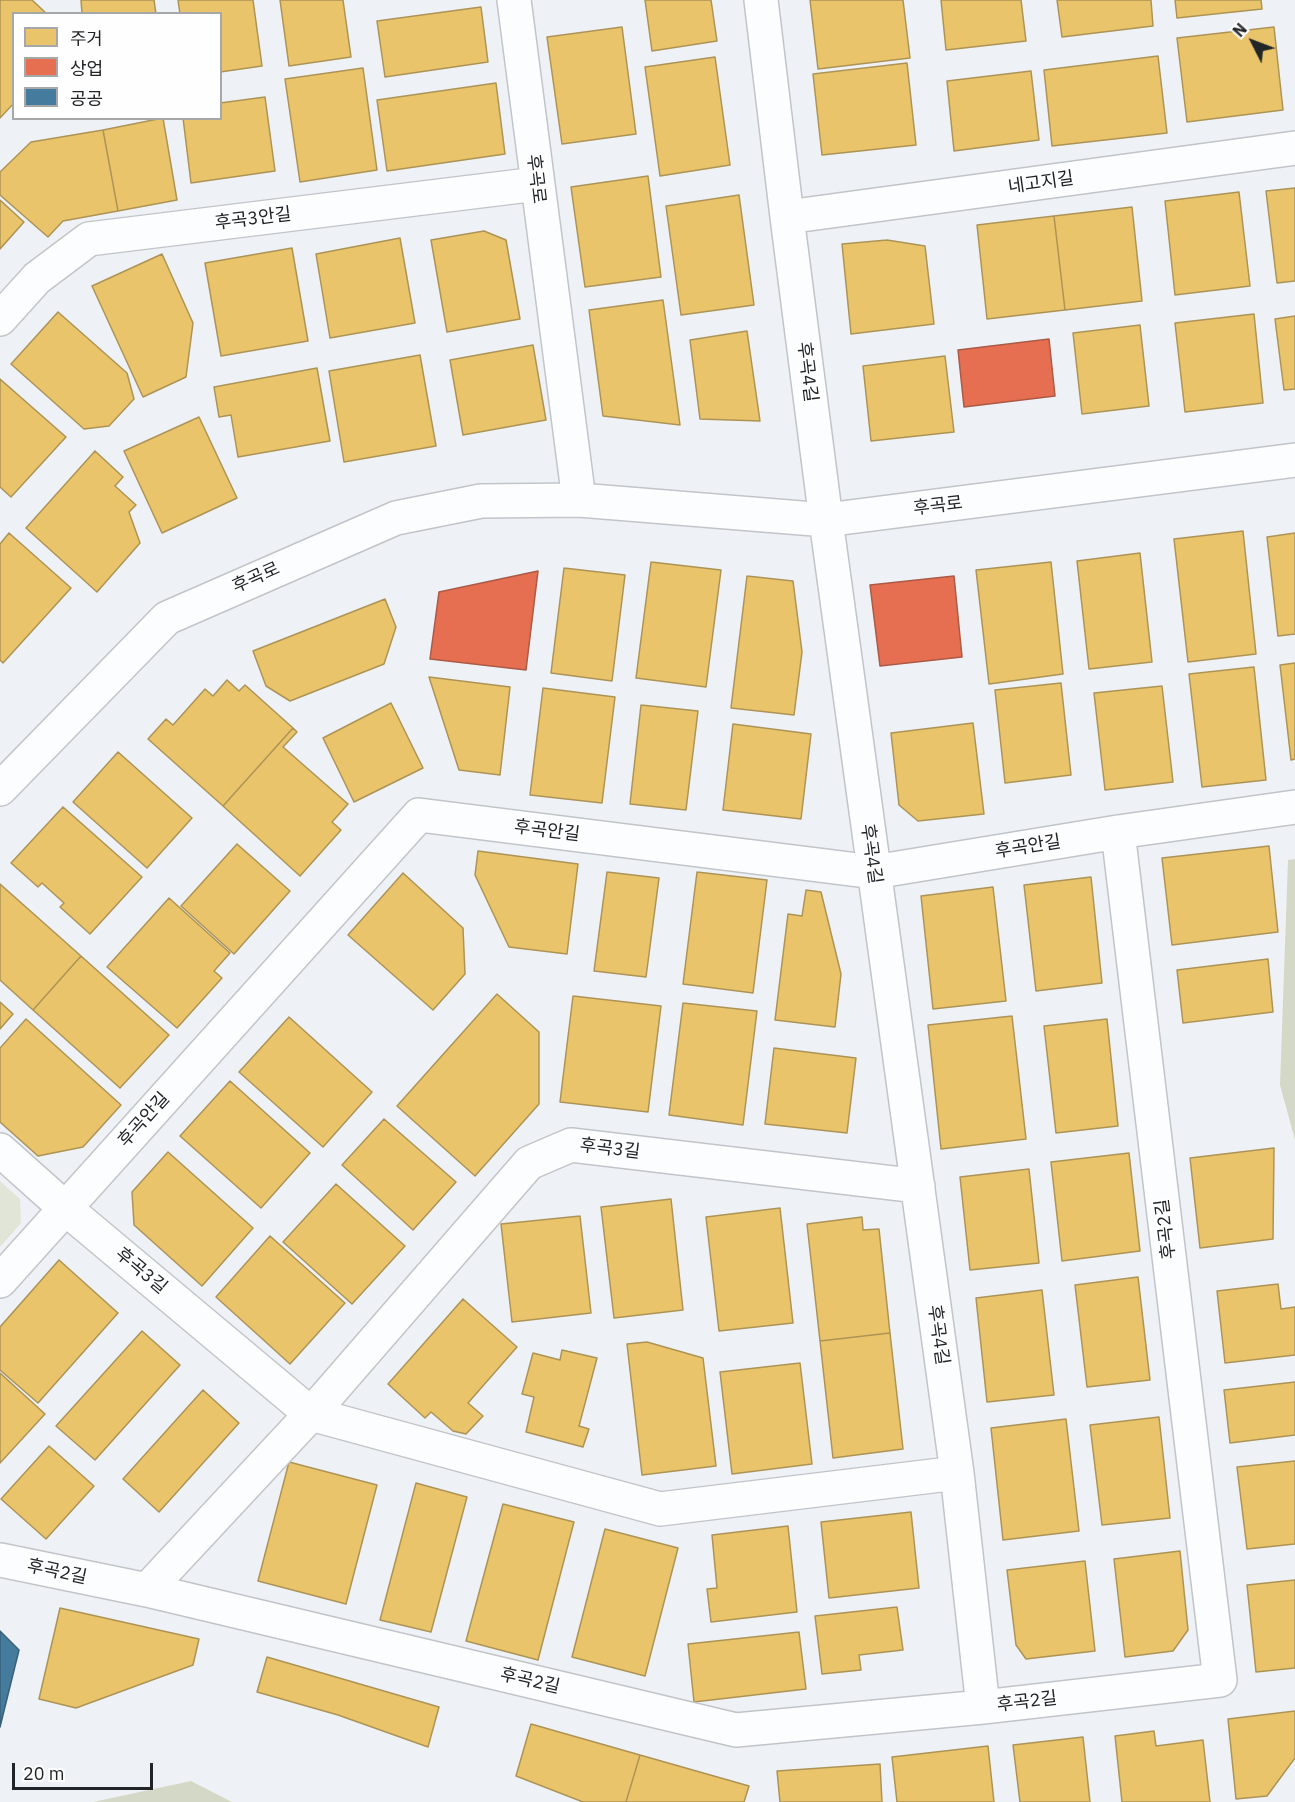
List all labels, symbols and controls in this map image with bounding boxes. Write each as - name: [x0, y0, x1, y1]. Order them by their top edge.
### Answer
- legend: [12, 12, 222, 120]
- north arrow: [1223, 12, 1283, 72]
- text: N: [1228, 19, 1251, 41]
- text: 주거: [70, 27, 103, 50]
- text: 상업: [70, 57, 103, 80]
- text: 공공: [70, 87, 103, 110]
- street label: 후곡로: [522, 153, 550, 205]
- street label: 네고지길: [1007, 168, 1075, 198]
- street label: 후곡3안길: [213, 204, 293, 234]
- street label: 후곡4길: [793, 341, 821, 403]
- street label: 후곡로: [912, 492, 964, 520]
- street label: 후곡로: [229, 558, 283, 598]
- street label: 후곡안길: [513, 816, 581, 846]
- street label: 후곡4길: [856, 823, 886, 885]
- street label: 후곡안길: [994, 831, 1062, 863]
- street label: 후곡안길: [114, 1088, 174, 1152]
- street label: 후곡3길: [579, 1135, 641, 1163]
- street label: 후곡2길: [1152, 1198, 1180, 1260]
- street label: 후곡3길: [111, 1243, 171, 1299]
- street label: 후곡4길: [923, 1304, 953, 1366]
- street label: 후곡2길: [25, 1555, 89, 1589]
- street label: 후곡2길: [498, 1664, 562, 1698]
- street label: 후곡2길: [996, 1688, 1058, 1716]
- scale bar: [15, 1751, 156, 1789]
- text: 20 m: [23, 1762, 65, 1785]

